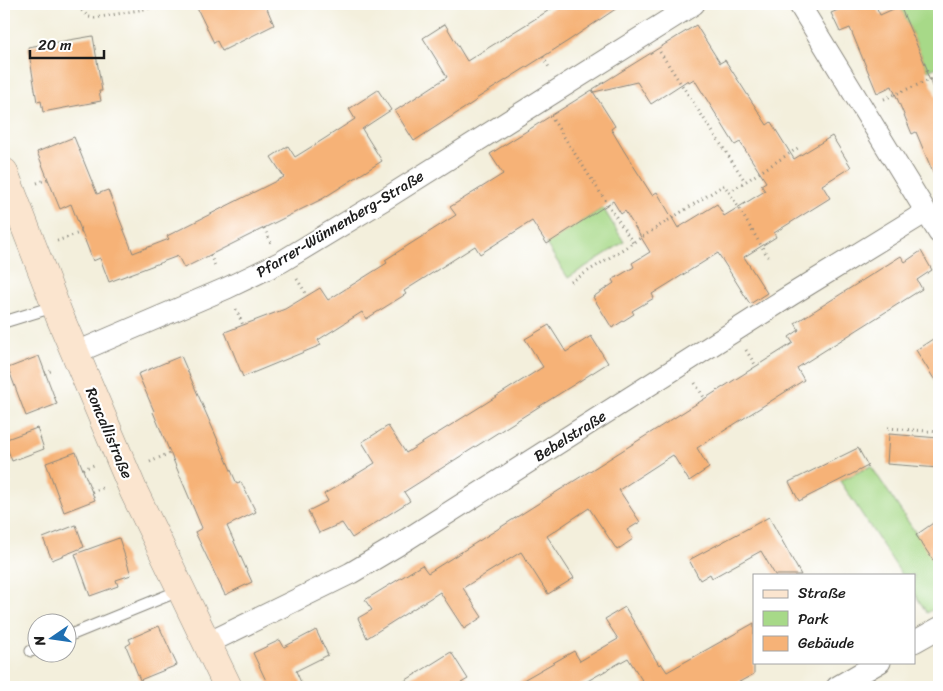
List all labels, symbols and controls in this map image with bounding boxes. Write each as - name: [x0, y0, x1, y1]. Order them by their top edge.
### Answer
- scale bar: [30, 28, 104, 60]
- text: 20 m: [38, 32, 72, 58]
- street label: Pfarrer-Wünnenberg-Straße: [251, 163, 429, 285]
- street label: Roncallistraße: [78, 383, 140, 483]
- street label: Bebelstraße: [528, 403, 612, 469]
- legend: [753, 574, 916, 664]
- text: Straße: [798, 580, 846, 606]
- text: Park: [798, 606, 829, 632]
- north arrow: [28, 614, 78, 664]
- text: Gebäude: [798, 630, 854, 656]
- text: N: [26, 633, 53, 649]

